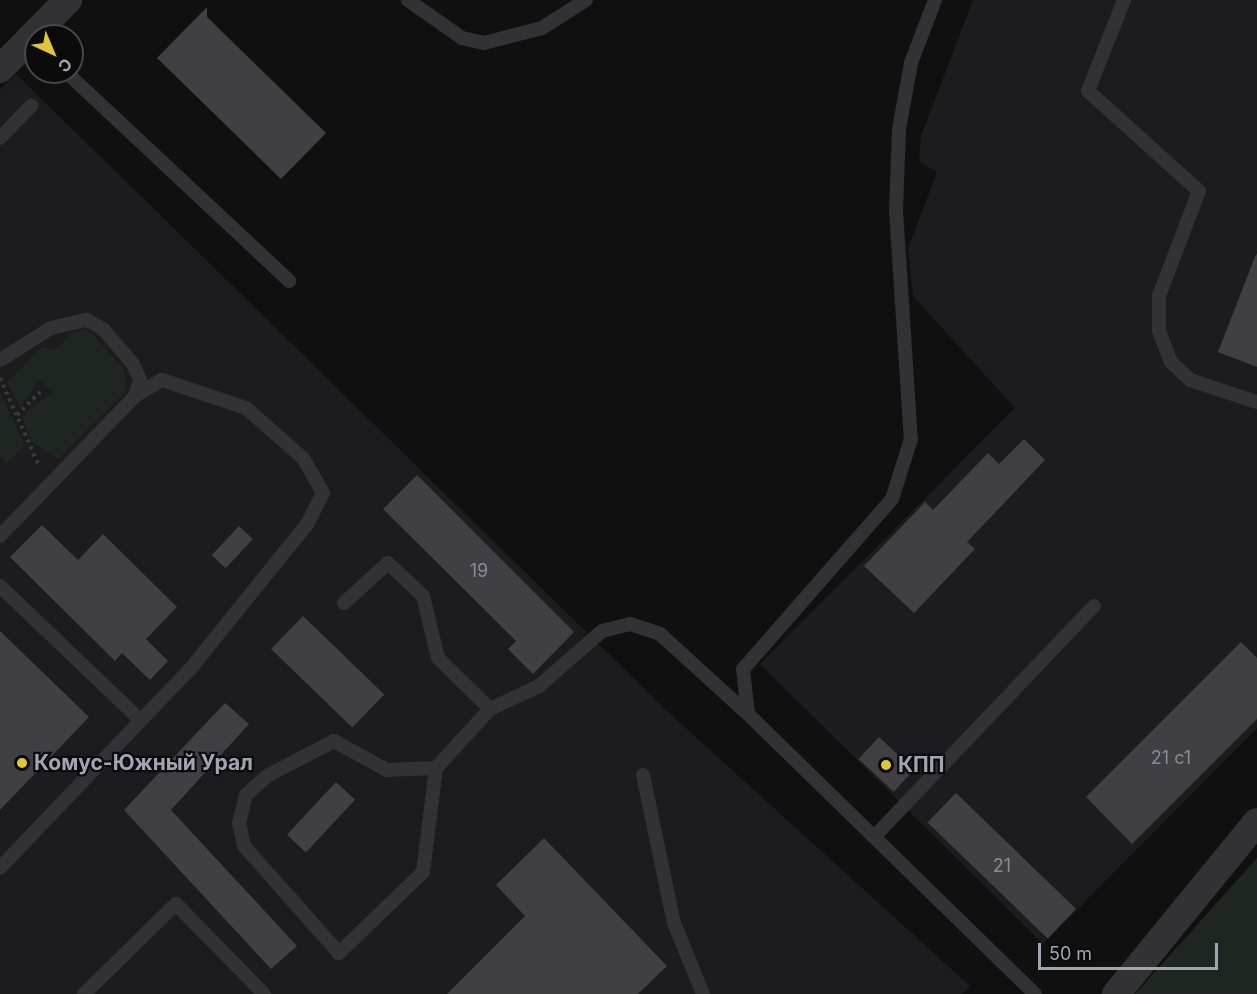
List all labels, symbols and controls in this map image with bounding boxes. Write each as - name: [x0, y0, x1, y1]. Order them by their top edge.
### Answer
- north arrow: [24, 24, 84, 84]
- text: С: [54, 54, 76, 77]
- house number: 19: [470, 560, 488, 582]
- house number: 21 с1: [1151, 747, 1191, 769]
- place label: Комус-Южный Урал: [34, 750, 253, 776]
- place label: КПП: [898, 752, 944, 778]
- marker: Комус-Южный Урал: [15, 756, 29, 770]
- marker: КПП: [879, 758, 893, 772]
- house number: 21: [993, 855, 1011, 877]
- scale bar: [1041, 931, 1221, 969]
- text: 50 m: [1049, 943, 1092, 964]

